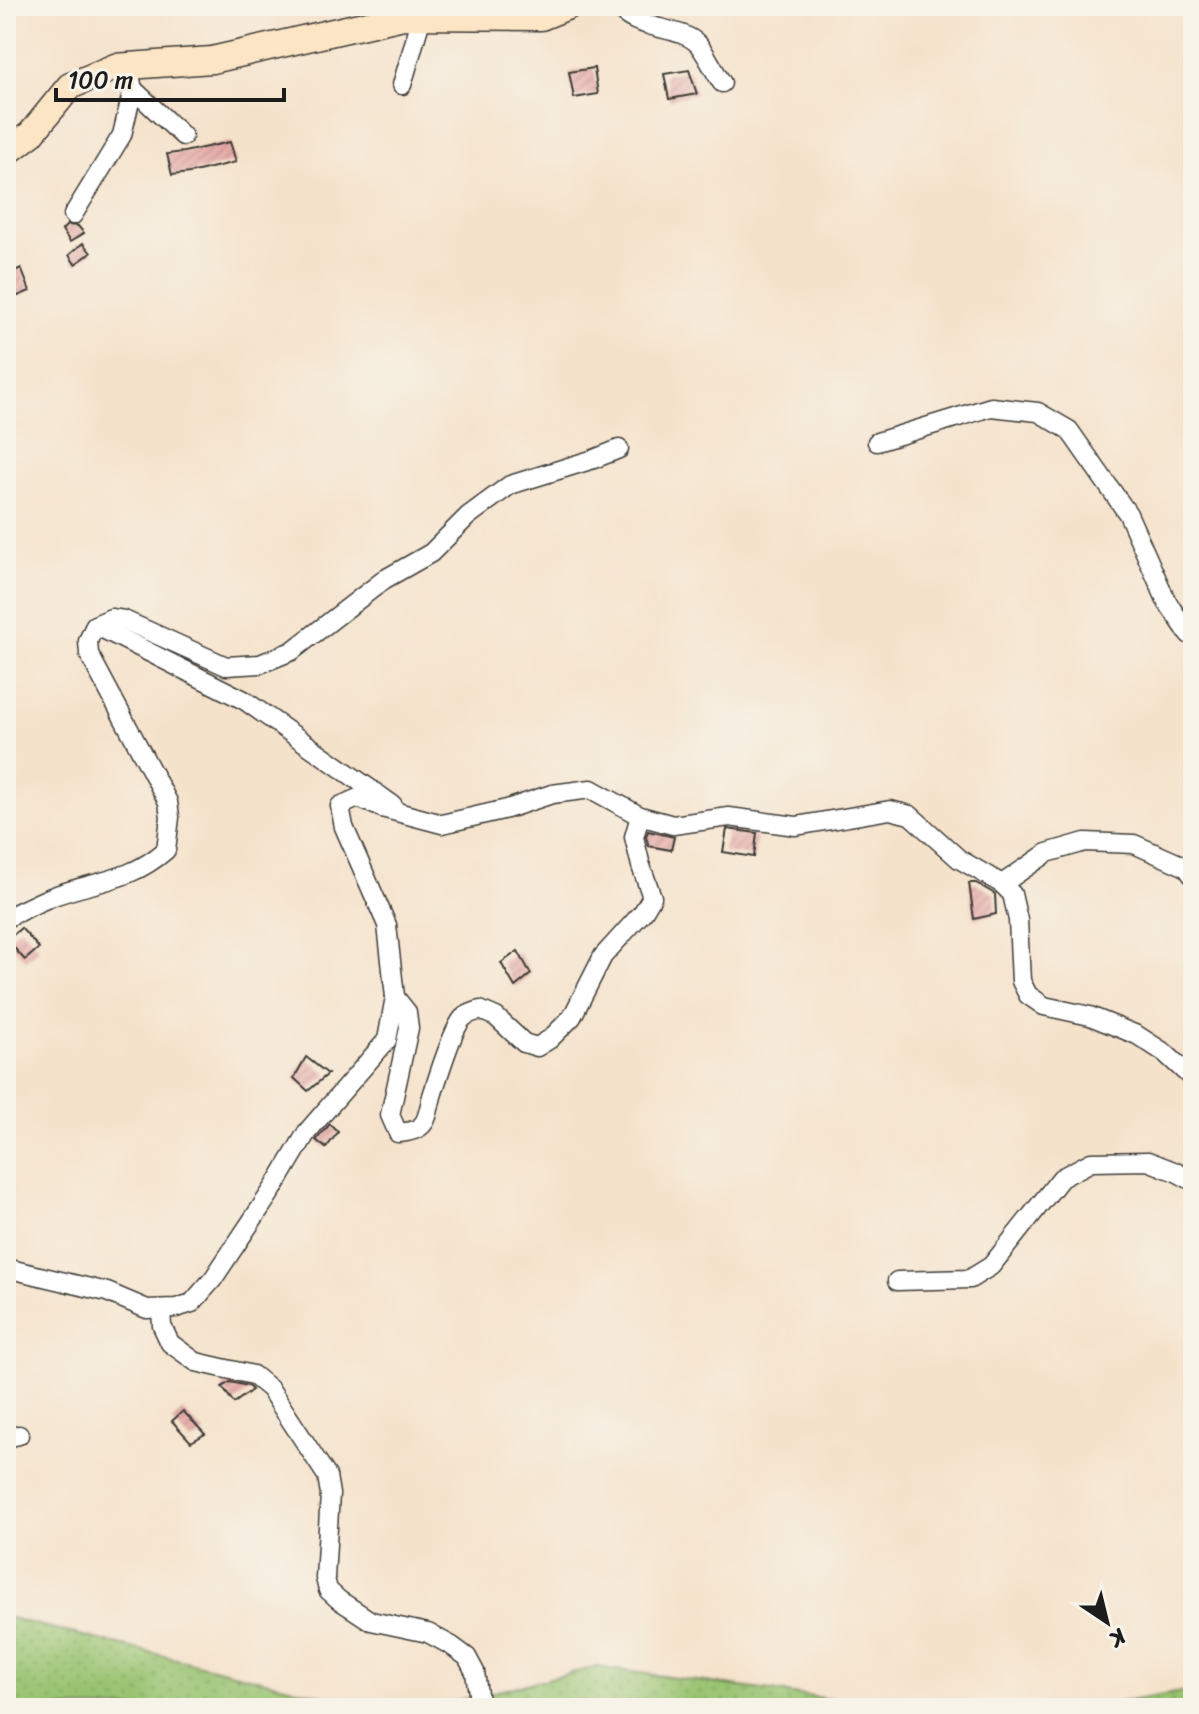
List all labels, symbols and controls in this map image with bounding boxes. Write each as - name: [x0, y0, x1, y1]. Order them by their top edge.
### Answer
- scale bar: [56, 52, 284, 102]
- text: 100 m: [68, 59, 133, 101]
- north arrow: [1067, 1582, 1147, 1662]
- text: K: [1100, 1618, 1136, 1659]

